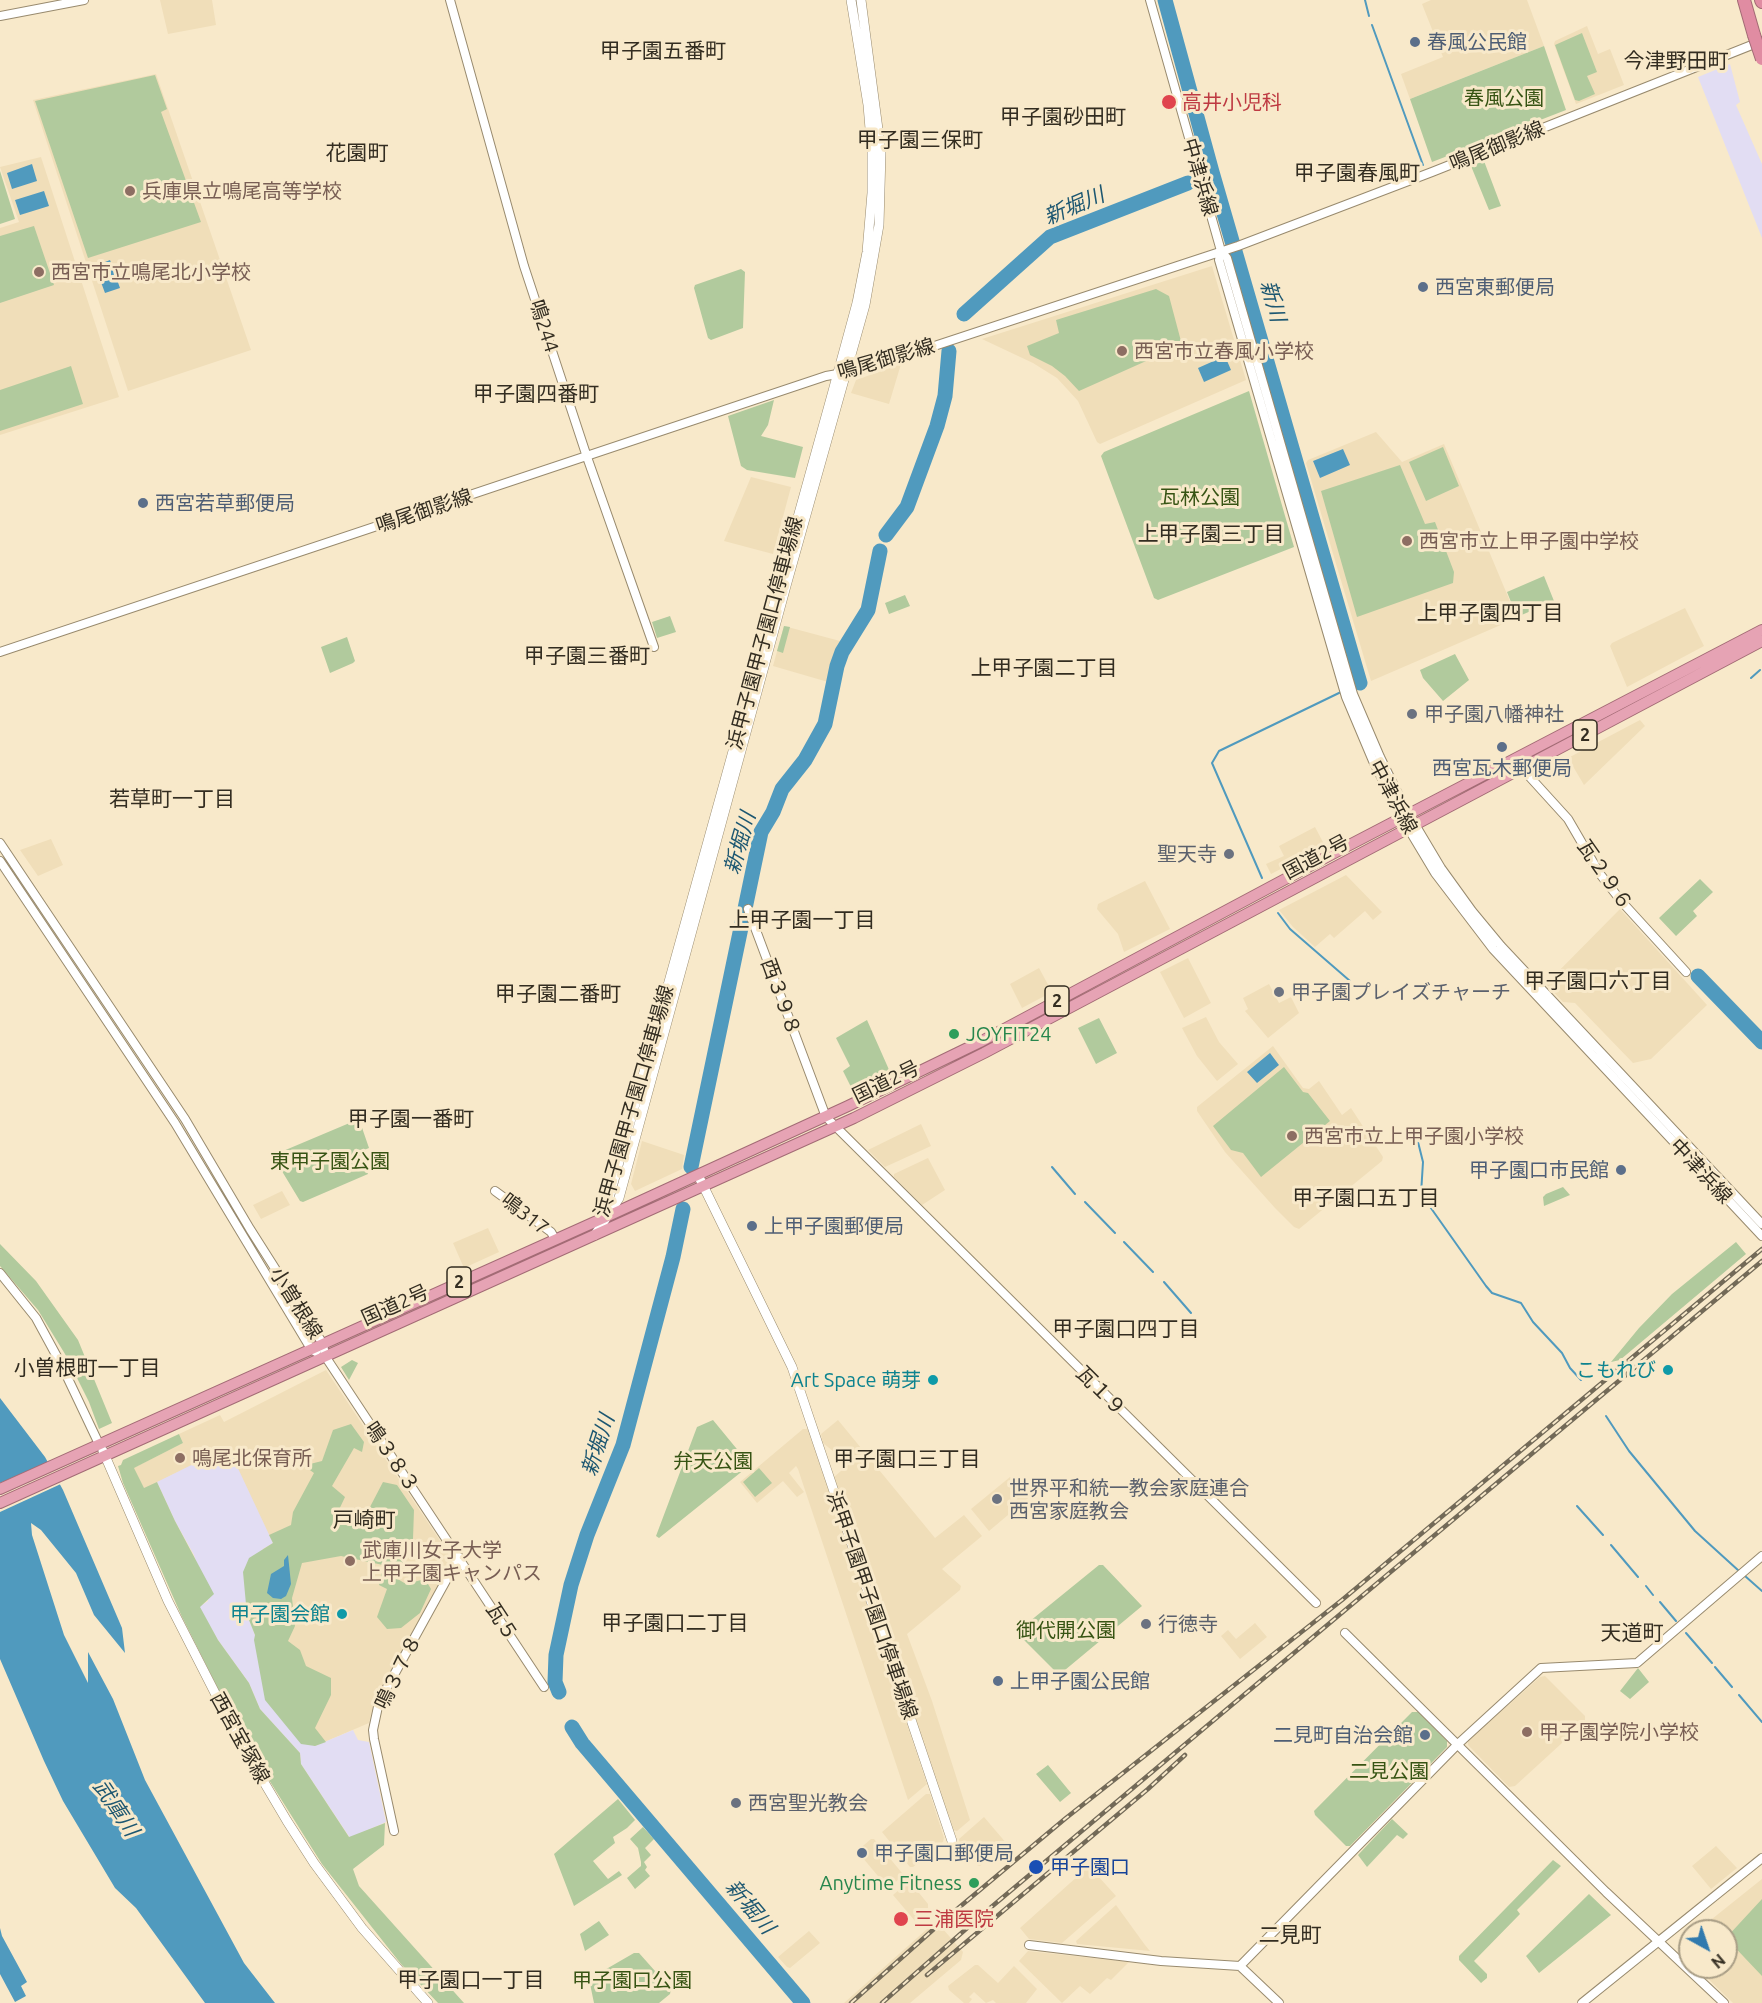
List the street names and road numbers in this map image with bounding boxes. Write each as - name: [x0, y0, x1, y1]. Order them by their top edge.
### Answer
- street label: 鳴尾御影線: [1446, 116, 1548, 176]
- street label: 中津浜線: [1177, 135, 1223, 219]
- street label: 鳴244: [524, 297, 564, 355]
- street label: 鳴尾御影線: [835, 334, 937, 384]
- street label: 鳴尾御影線: [373, 484, 475, 538]
- street label: 浜甲子園甲子園口停車場線: [722, 514, 808, 752]
- road number: 2: [1573, 720, 1597, 750]
- street label: 中津浜線: [1364, 756, 1422, 838]
- street label: 国道2号: [1279, 830, 1353, 884]
- street label: 瓦２９６: [1572, 835, 1638, 915]
- street label: 西３９８: [756, 955, 806, 1039]
- street label: 浜甲子園甲子園口停車場線: [589, 982, 679, 1220]
- road number: 2: [1045, 986, 1069, 1016]
- street label: 国道2号: [849, 1056, 923, 1108]
- street label: 中津浜線: [1665, 1134, 1737, 1208]
- street label: 鳴317: [496, 1188, 554, 1240]
- street label: 小曽根線: [265, 1263, 327, 1343]
- road number: 2: [447, 1267, 471, 1297]
- street label: 国道2号: [358, 1280, 432, 1330]
- street label: 瓦１９: [1071, 1361, 1131, 1421]
- street label: 鳴３８３: [360, 1417, 424, 1497]
- street label: 浜甲子園甲子園口停車場線: [822, 1488, 922, 1722]
- street label: 瓦５: [481, 1599, 523, 1645]
- street label: 鳴３７８: [370, 1631, 426, 1713]
- street label: 西宮宝塚線: [205, 1688, 275, 1788]

